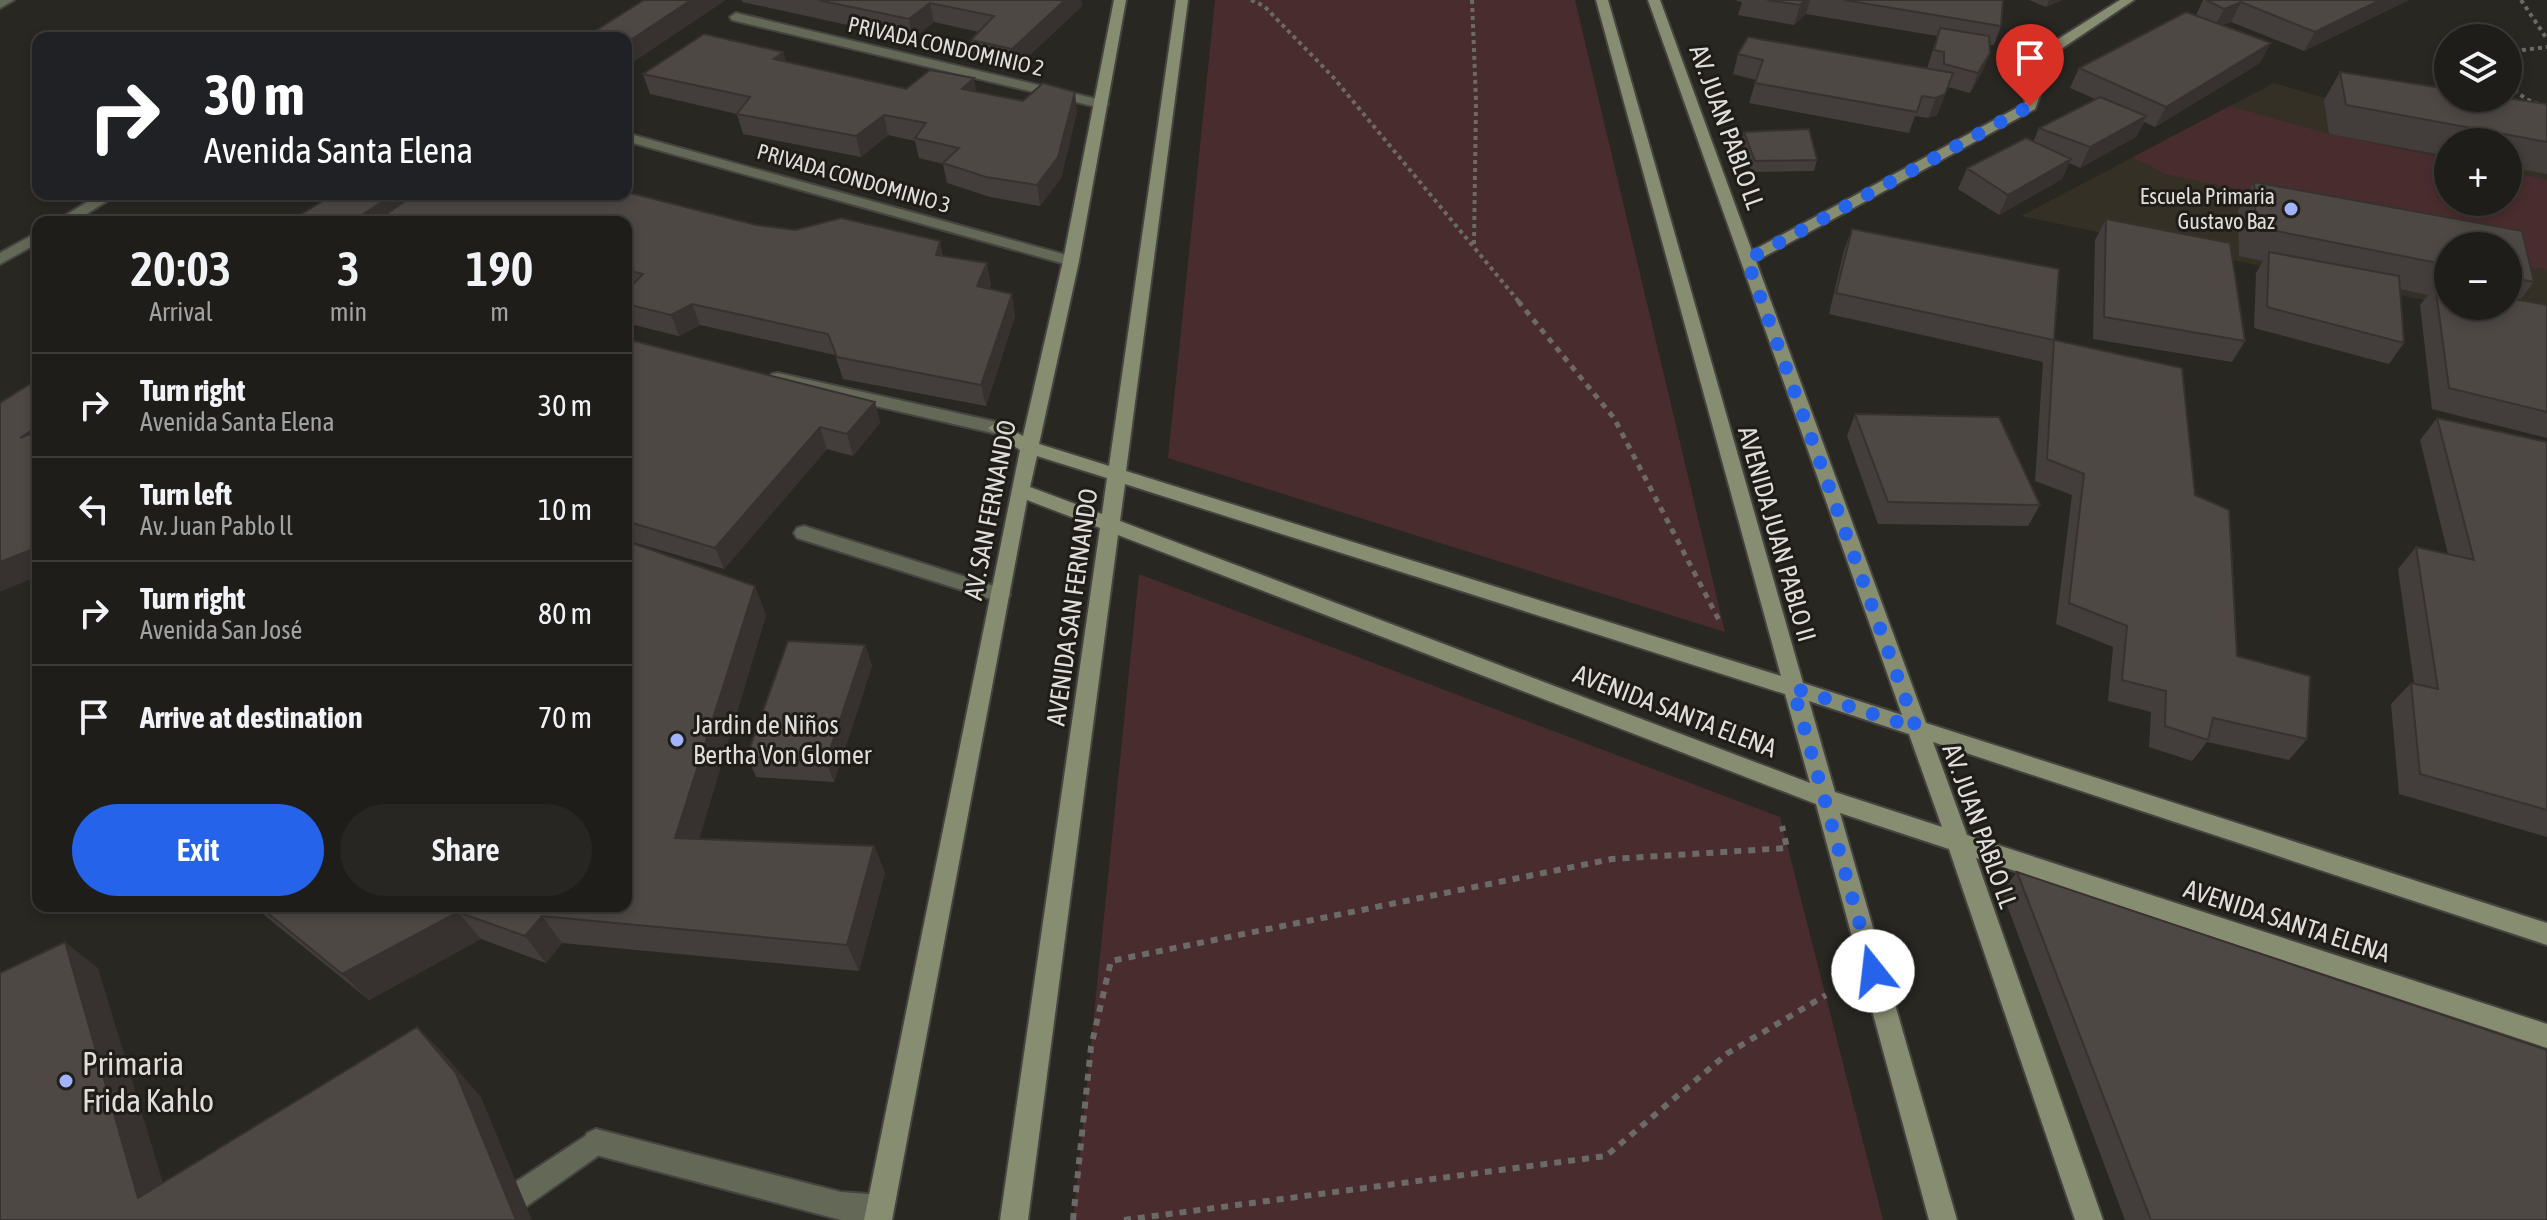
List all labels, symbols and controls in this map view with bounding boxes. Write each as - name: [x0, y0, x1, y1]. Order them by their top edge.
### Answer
- street label: PRIVADA CONDOMINIO 2: [846, 11, 1046, 81]
- pin: [1996, 24, 2064, 106]
- map controls: [2434, 24, 2522, 320]
- button: layers: [2434, 24, 2522, 112]
- icon: arrive: [2008, 36, 2052, 80]
- street label: AV. JUAN PABLO LL: [1683, 41, 1771, 213]
- text: 30 m: [204, 63, 305, 127]
- icon: right: [72, 64, 176, 168]
- button: +: [2434, 128, 2522, 216]
- text: Avenida Santa Elena: [204, 129, 473, 171]
- street label: PRIVADA CONDOMINIO 3: [754, 138, 954, 218]
- place label: Escuela Primaria Gustavo Baz: [2140, 183, 2275, 234]
- marker: Escuela Primaria Gustavo Baz: [2282, 200, 2300, 218]
- button: −: [2434, 232, 2522, 320]
- text: 20:03: [131, 241, 231, 296]
- text: 3: [337, 241, 360, 296]
- text: 190: [466, 241, 533, 296]
- text: Arrival: [149, 297, 213, 327]
- text: min: [330, 297, 367, 327]
- text: m: [490, 297, 509, 327]
- text: Turn right: [140, 373, 246, 407]
- icon: right: [72, 383, 116, 427]
- text: 30 m: [538, 388, 592, 422]
- text: Avenida Santa Elena: [140, 407, 335, 437]
- street label: AV. SAN FERNANDO: [958, 418, 1022, 602]
- street label: AVENIDA JUAN PABLO II: [1732, 423, 1822, 645]
- text: Turn left: [140, 477, 232, 511]
- street label: AVENIDA SAN FERNANDO: [1041, 486, 1103, 728]
- icon: left: [72, 487, 116, 531]
- text: 10 m: [538, 492, 592, 526]
- text: Av. Juan Pablo ll: [140, 511, 293, 541]
- text: Turn right: [140, 581, 246, 615]
- icon: right: [72, 591, 116, 635]
- text: 80 m: [538, 596, 592, 630]
- text: Avenida San José: [140, 615, 302, 645]
- street label: AVENIDA SANTA ELENA: [1569, 658, 1781, 764]
- icon: arrive: [72, 695, 116, 739]
- text: Arrive at destination: [140, 700, 362, 734]
- text: 70 m: [538, 700, 592, 734]
- place label: Jardin de Niños Bertha Von Glomer: [693, 710, 872, 770]
- marker: Jardin de Niños Bertha Von Glomer: [668, 731, 686, 749]
- street label: AV. JUAN PABLO LL: [1936, 740, 2024, 912]
- button: Exit: [72, 804, 324, 896]
- button: Share: [340, 804, 592, 896]
- street label: AVENIDA SANTA ELENA: [2180, 874, 2394, 969]
- position arrow: [1831, 929, 1915, 1013]
- place label: Primaria Frida Kahlo: [82, 1045, 214, 1119]
- marker: Primaria Frida Kahlo: [57, 1072, 75, 1090]

